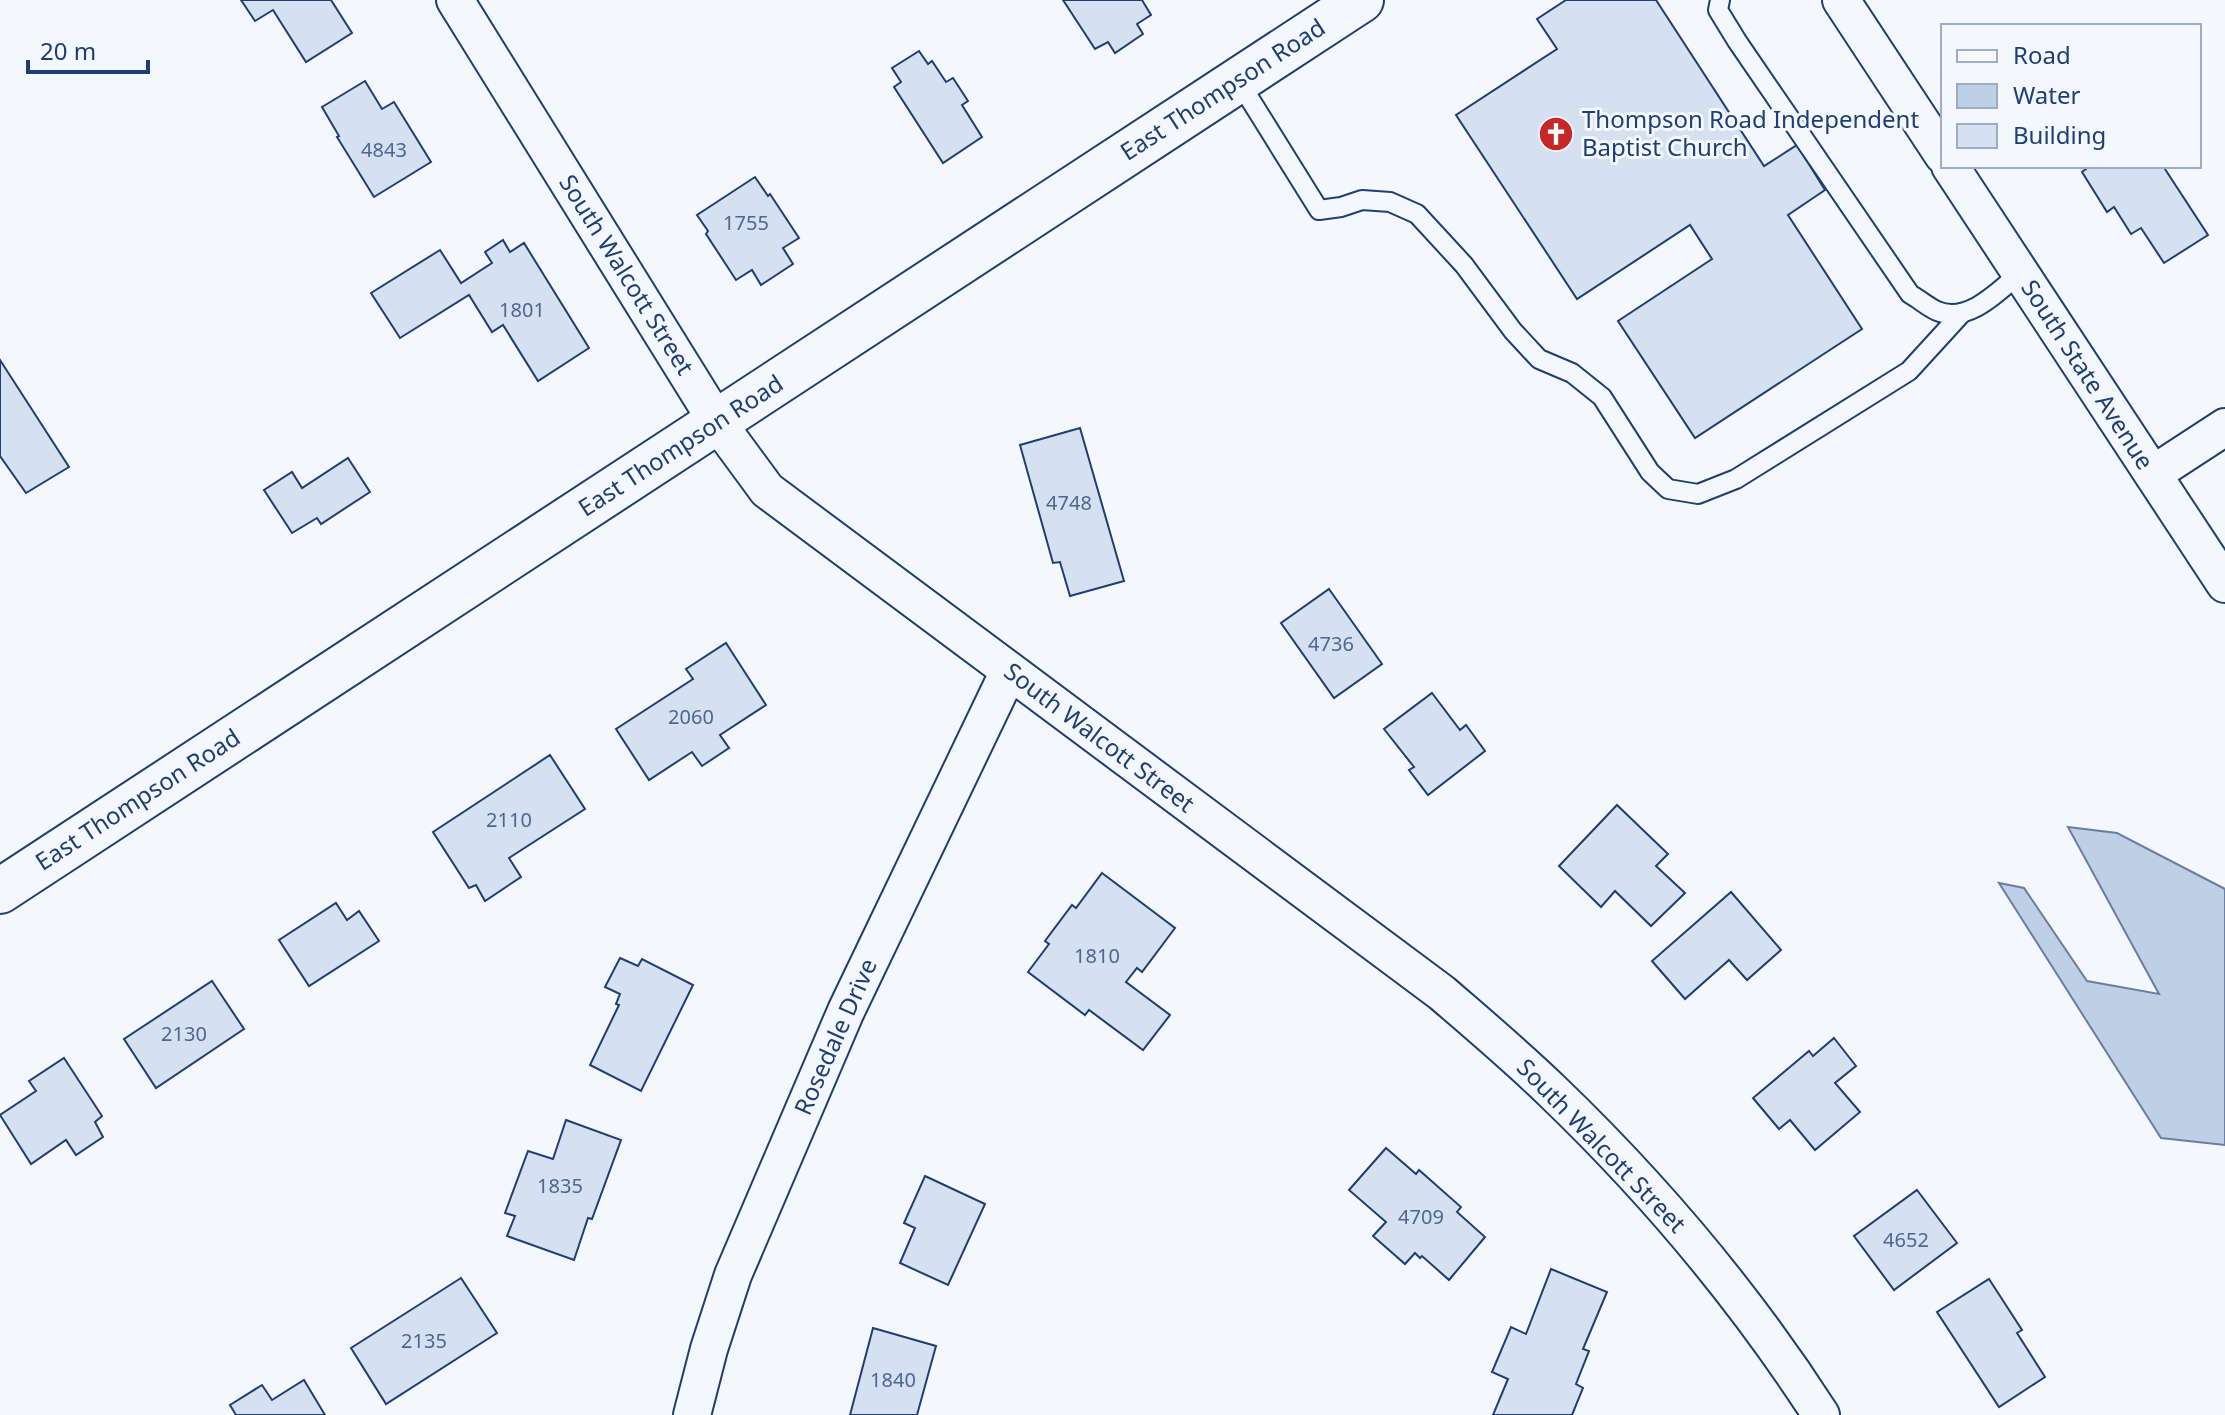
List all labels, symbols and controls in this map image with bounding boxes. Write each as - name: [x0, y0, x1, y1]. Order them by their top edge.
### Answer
- street label: East Thompson Road: [1113, 10, 1331, 167]
- scale bar: [28, 24, 148, 74]
- legend: [1941, 24, 2201, 168]
- text: 20 m: [40, 34, 96, 67]
- text: Road: [2013, 38, 2071, 71]
- text: Water: [2013, 78, 2081, 111]
- place label: Thompson Road Independent Baptist Church: [1582, 102, 1919, 163]
- church icon: Thompson Road Independent Baptist Church: [1537, 115, 1575, 153]
- text: Building: [2013, 118, 2106, 151]
- house number: 4843: [361, 136, 407, 163]
- street label: South Walcott Street: [552, 168, 702, 381]
- house number: 1755: [723, 209, 769, 236]
- street label: South State Avenue: [2014, 273, 2162, 476]
- house number: 1801: [499, 296, 545, 323]
- street label: East Thompson Road: [571, 366, 789, 523]
- house number: 4748: [1046, 489, 1092, 516]
- house number: 4736: [1308, 630, 1354, 657]
- street label: South Walcott Street: [998, 654, 1202, 819]
- house number: 2060: [668, 703, 714, 730]
- street label: East Thompson Road: [28, 720, 246, 877]
- house number: 2110: [486, 806, 532, 833]
- house number: 1810: [1074, 942, 1120, 969]
- street label: Rosedale Drive: [785, 953, 884, 1120]
- house number: 2130: [161, 1020, 207, 1047]
- street label: South Walcott Street: [1510, 1051, 1694, 1240]
- house number: 1835: [537, 1172, 583, 1199]
- house number: 4709: [1398, 1203, 1444, 1230]
- house number: 4652: [1883, 1226, 1929, 1253]
- house number: 2135: [401, 1327, 447, 1354]
- house number: 1840: [870, 1366, 916, 1393]

